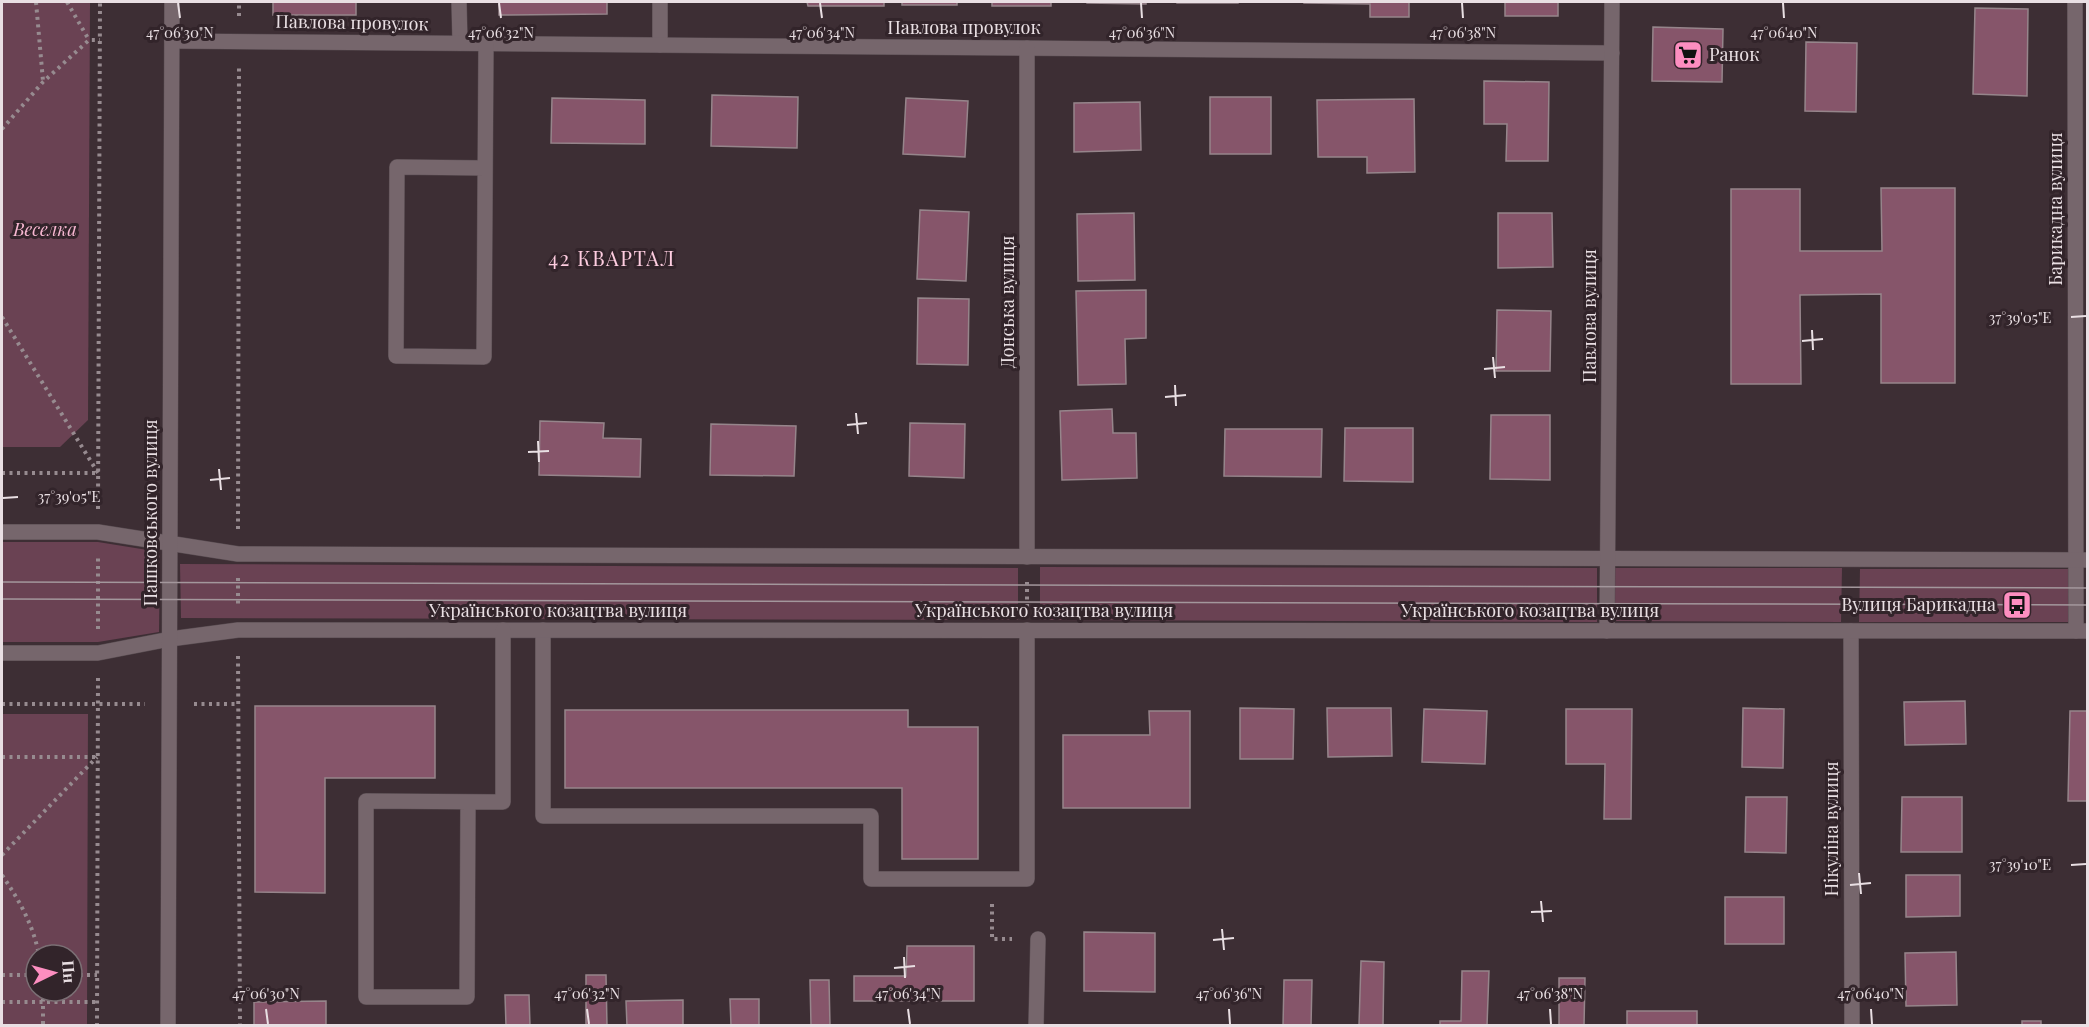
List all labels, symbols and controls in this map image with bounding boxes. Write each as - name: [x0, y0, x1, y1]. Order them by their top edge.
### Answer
- street label: Павлова провулок: [275, 9, 429, 35]
- street label: Павлова провулок: [887, 15, 1041, 39]
- text: 47°06'30"N: [146, 22, 214, 42]
- text: 47°06'32"N: [468, 22, 534, 42]
- text: 47°06'34"N: [789, 22, 855, 42]
- text: 47°06'36"N: [1109, 22, 1176, 42]
- text: 47°06'38"N: [1430, 22, 1497, 42]
- text: 47°06'40"N: [1750, 22, 1818, 42]
- supermarket icon: Ранок: [1672, 39, 1704, 71]
- place label: Ранок: [1709, 42, 1760, 66]
- street label: Барикадна вулиця: [2043, 132, 2067, 286]
- park label: Веселка: [12, 217, 77, 241]
- street label: Донська вулиця: [995, 235, 1019, 368]
- district label: 42 КВАРТАЛ: [548, 244, 676, 271]
- street label: Павлова вулиця: [1577, 249, 1601, 383]
- text: 37°39'05"E: [1988, 307, 2052, 327]
- street label: Пашковського вулиця: [138, 419, 162, 607]
- text: 37°39'05"E: [37, 486, 101, 506]
- bus stop icon: Вулиця Барикадна: [2001, 589, 2033, 621]
- place label: Вулиця Барикадна: [1841, 592, 1996, 616]
- street label: Українського козацтва вулиця: [428, 598, 687, 622]
- street label: Українського козацтва вулиця: [914, 598, 1173, 622]
- street label: Українського козацтва вулиця: [1400, 598, 1659, 622]
- street label: Нікуліна вулиця: [1819, 761, 1843, 897]
- text: 37°39'10"E: [1989, 854, 2051, 874]
- north arrow: [24, 943, 84, 1003]
- text: Пн: [58, 959, 81, 984]
- text: 47°06'30"N: [232, 983, 300, 1003]
- text: 47°06'32"N: [554, 983, 620, 1003]
- text: 47°06'34"N: [875, 983, 941, 1003]
- text: 47°06'36"N: [1196, 983, 1263, 1003]
- text: 47°06'38"N: [1517, 983, 1584, 1003]
- text: 47°06'40"N: [1837, 983, 1905, 1003]

